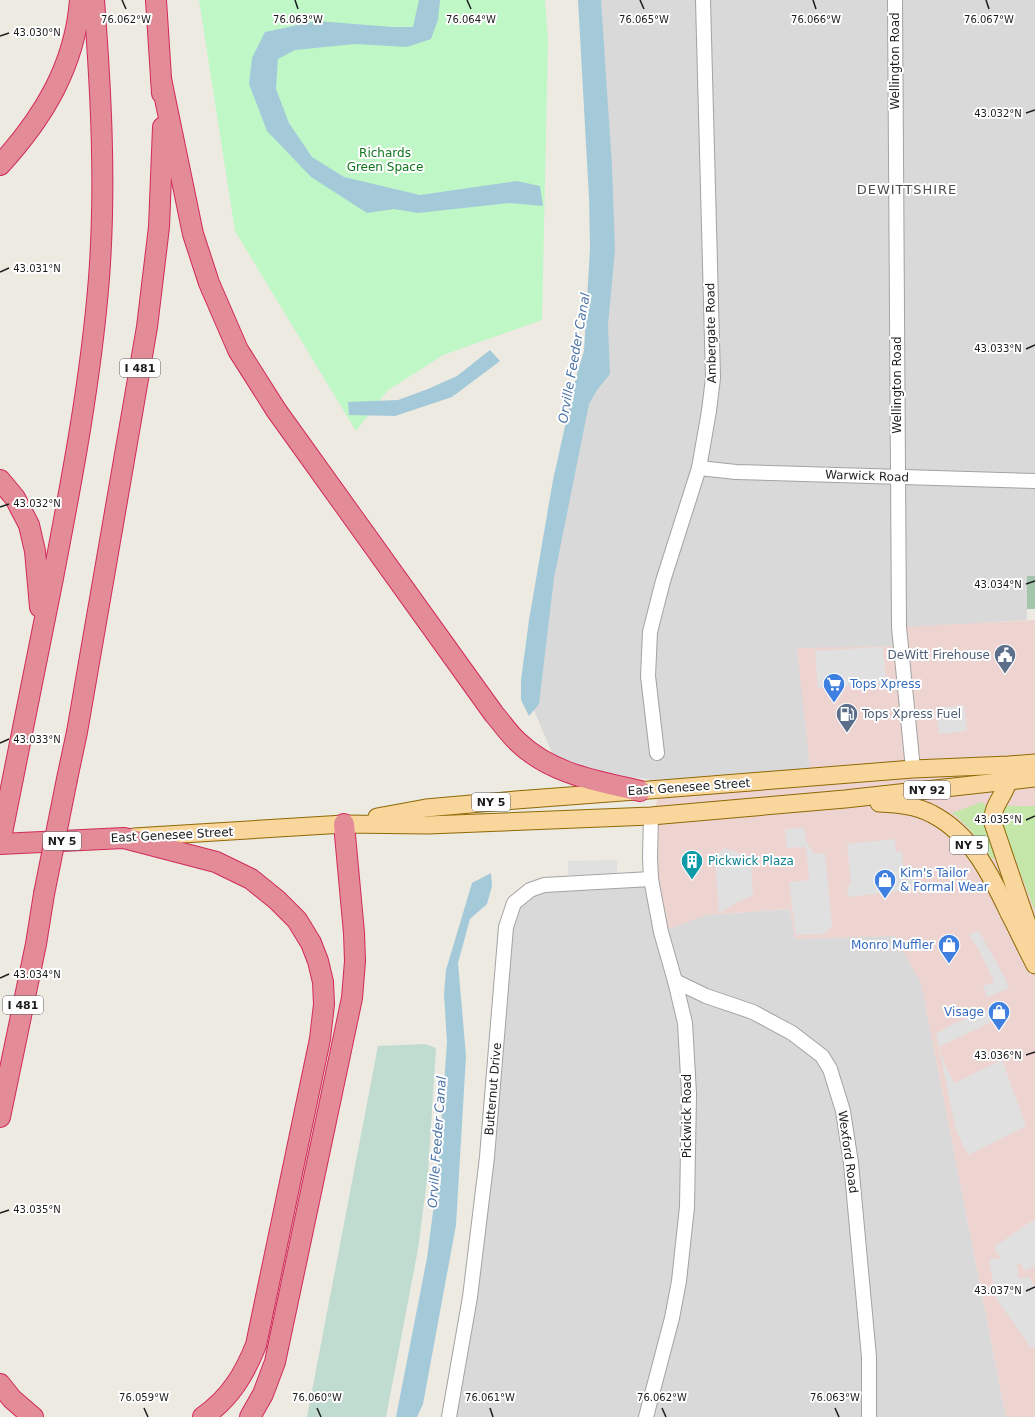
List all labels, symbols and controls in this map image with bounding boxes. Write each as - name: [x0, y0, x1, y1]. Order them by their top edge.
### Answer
- street label: Wellington Road: [888, 12, 902, 110]
- text: 76.062°W: [101, 14, 151, 25]
- text: 76.063°W: [273, 14, 323, 25]
- text: 76.064°W: [446, 14, 496, 25]
- text: 76.065°W: [619, 14, 669, 25]
- text: 76.066°W: [791, 14, 841, 25]
- text: 76.067°W: [964, 14, 1014, 25]
- text: 43.030°N: [13, 27, 61, 38]
- text: 43.032°N: [974, 108, 1022, 119]
- park label: Richards Green Space: [347, 146, 423, 174]
- district label: DEWITTSHIRE: [857, 182, 957, 197]
- text: 43.031°N: [13, 263, 61, 274]
- street label: Ambergate Road: [703, 283, 719, 383]
- water label: Orville Feeder Canal: [555, 291, 593, 424]
- street label: Wellington Road: [890, 336, 904, 434]
- text: 43.033°N: [974, 343, 1022, 354]
- road number: I 481: [120, 359, 160, 377]
- street label: Warwick Road: [825, 468, 909, 484]
- text: 43.032°N: [13, 498, 61, 509]
- text: 43.034°N: [974, 579, 1022, 590]
- public building icon: DeWitt Firehouse: [992, 642, 1018, 675]
- place label: DeWitt Firehouse: [888, 648, 990, 662]
- supermarket icon: Tops Xpress: [821, 671, 847, 704]
- place label: Tops Xpress: [849, 677, 921, 691]
- fuel station icon: Tops Xpress Fuel: [834, 701, 860, 734]
- place label: Tops Xpress Fuel: [861, 707, 961, 721]
- text: 43.033°N: [13, 734, 61, 745]
- street label: East Genesee Street: [627, 776, 751, 798]
- road number: NY 92: [904, 781, 950, 799]
- road number: NY 5: [472, 793, 510, 811]
- text: 43.035°N: [974, 814, 1022, 825]
- street label: East Genesee Street: [110, 825, 234, 845]
- road number: NY 5: [43, 832, 81, 850]
- road number: NY 5: [950, 836, 988, 854]
- building icon: Pickwick Plaza: [679, 848, 705, 881]
- place label: Pickwick Plaza: [708, 854, 794, 868]
- place label: Kim's Tailor & Formal Wear: [900, 866, 989, 894]
- shop icon: Kim's Tailor & Formal Wear: [872, 867, 898, 900]
- shop icon: Monro Muffler: [936, 932, 962, 965]
- place label: Monro Muffler: [851, 938, 934, 952]
- text: 43.034°N: [13, 969, 61, 980]
- road number: I 481: [3, 996, 43, 1014]
- shop icon: Visage: [986, 999, 1012, 1032]
- place label: Visage: [944, 1005, 984, 1019]
- street label: Butternut Drive: [482, 1042, 504, 1136]
- text: 43.036°N: [974, 1050, 1022, 1061]
- street label: Pickwick Road: [680, 1074, 694, 1158]
- water label: Orville Feeder Canal: [425, 1075, 449, 1209]
- street label: Wexford Road: [835, 1110, 861, 1194]
- text: 43.035°N: [13, 1204, 61, 1215]
- text: 43.037°N: [974, 1285, 1022, 1296]
- text: 76.059°W: [119, 1392, 169, 1403]
- text: 76.060°W: [292, 1392, 342, 1403]
- text: 76.061°W: [465, 1392, 515, 1403]
- text: 76.062°W: [637, 1392, 687, 1403]
- text: 76.063°W: [810, 1392, 860, 1403]

